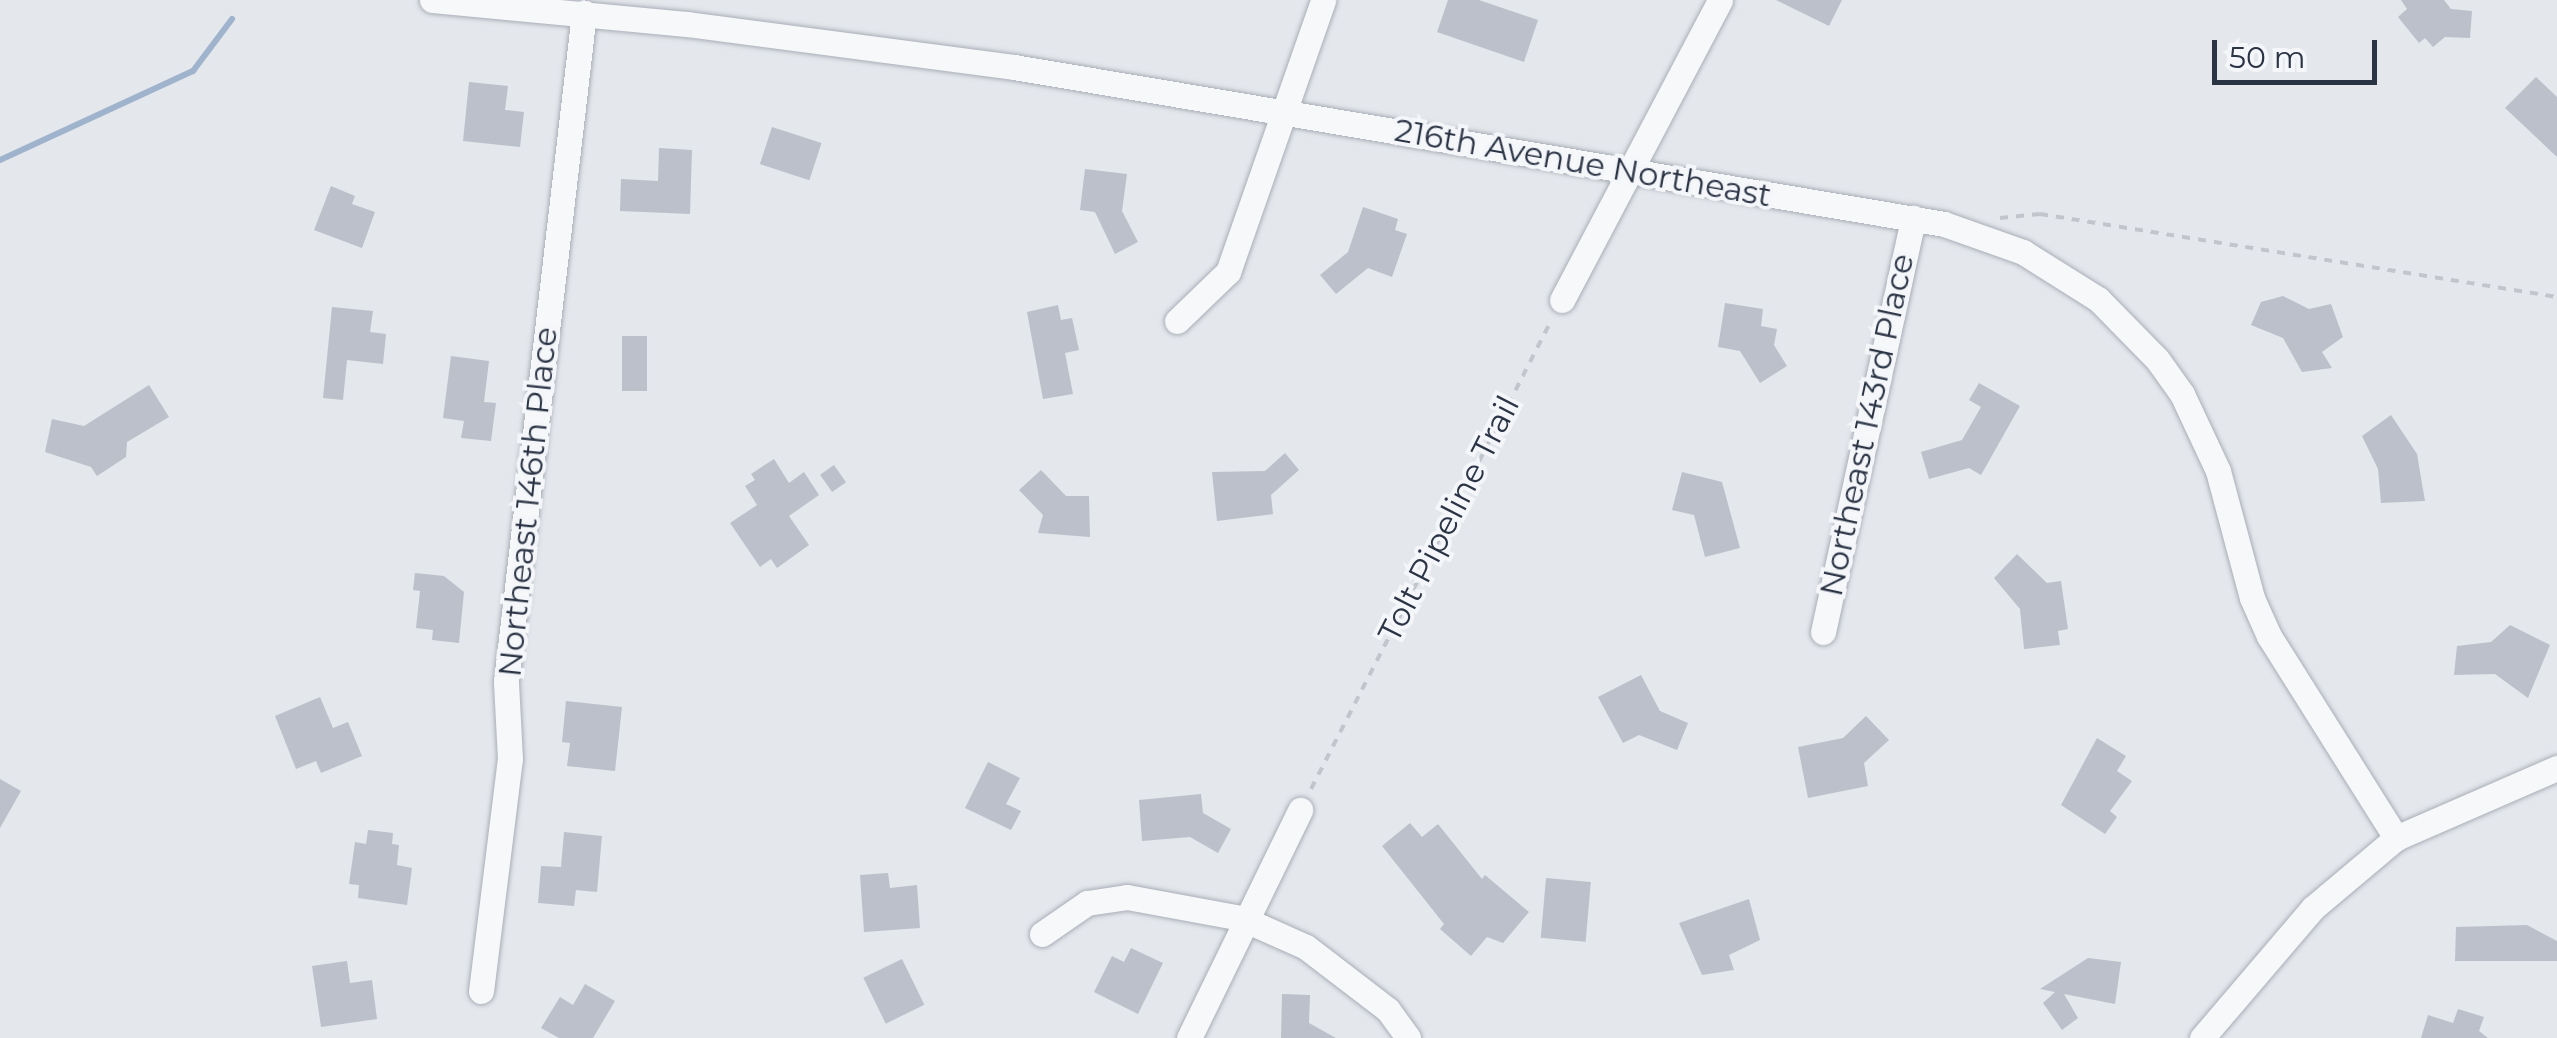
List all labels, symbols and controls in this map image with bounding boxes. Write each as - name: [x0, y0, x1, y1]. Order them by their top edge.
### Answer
- scale bar: [2217, 20, 2382, 82]
- text: 50 m: [2229, 39, 2306, 76]
- street label: 216th Avenue Northeast: [1392, 111, 1774, 215]
- street label: Northeast 143rd Place: [1812, 250, 1922, 600]
- street label: Northeast 146th Place: [491, 325, 565, 679]
- street label: Tolt Pipeline Trail: [1370, 390, 1528, 648]

